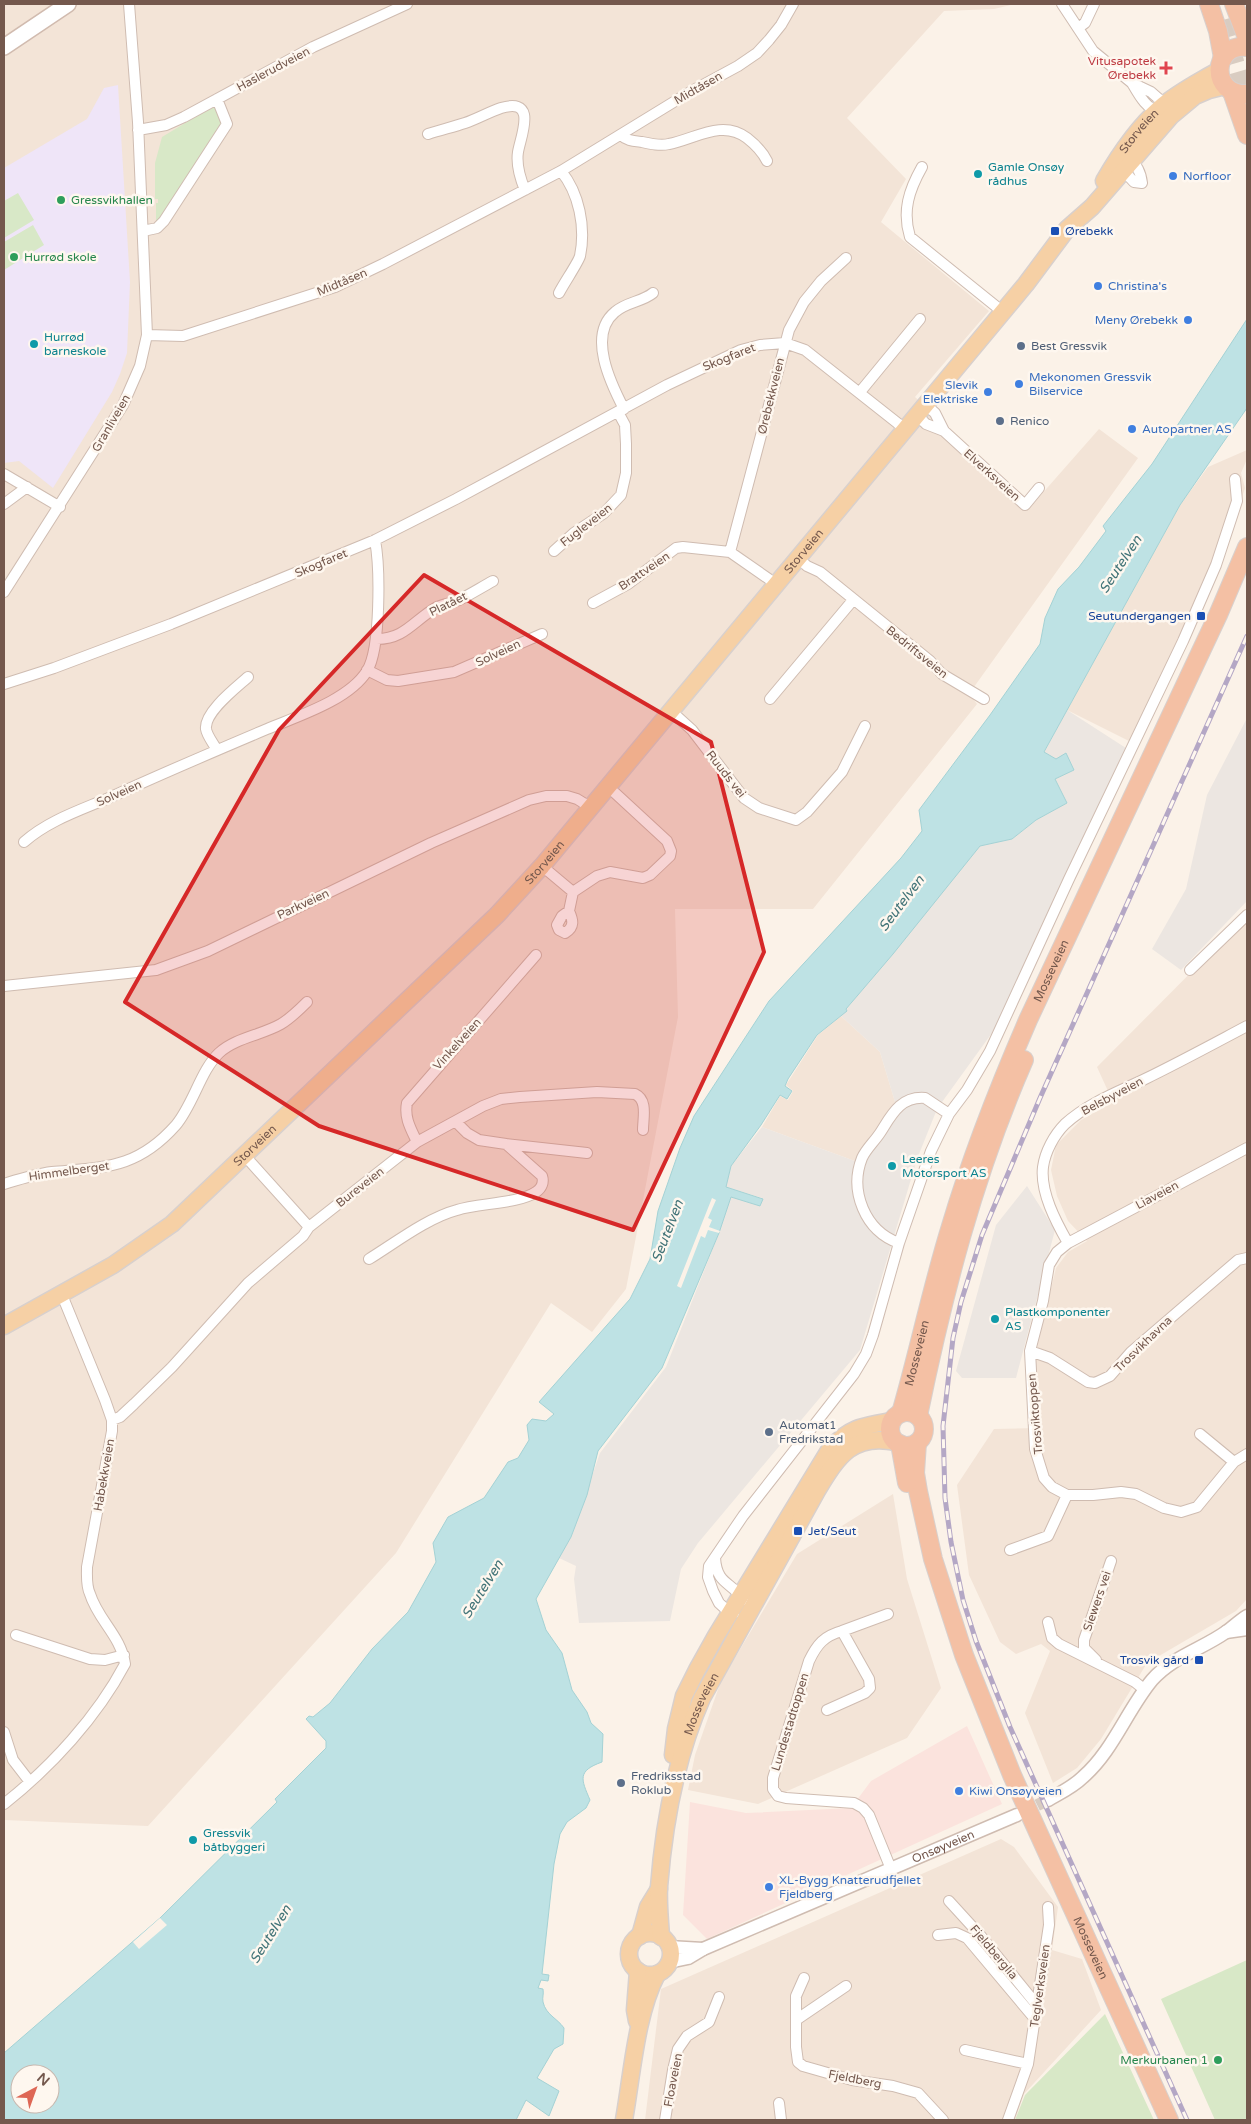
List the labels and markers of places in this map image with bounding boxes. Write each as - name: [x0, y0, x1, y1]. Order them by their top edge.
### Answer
- place label: Vitusapotek Ørebekk: [1088, 54, 1156, 82]
- marker: Vitusapotek Ørebekk: [1160, 62, 1172, 74]
- place label: Gamle Onsøy rådhus: [988, 160, 1065, 188]
- marker: Gamle Onsøy rådhus: [972, 168, 984, 180]
- place label: Norfloor: [1183, 169, 1232, 183]
- marker: Norfloor: [1167, 170, 1179, 182]
- place label: Gressvikhallen: [71, 193, 153, 207]
- marker: Gressvikhallen: [55, 194, 67, 206]
- place label: Ørebekk: [1065, 224, 1114, 238]
- marker: Ørebekk: [1049, 225, 1061, 237]
- place label: Hurrød skole: [24, 250, 97, 264]
- marker: Hurrød skole: [8, 251, 20, 263]
- place label: Christina's: [1108, 279, 1167, 293]
- marker: Christina's: [1092, 280, 1104, 292]
- place label: Meny Ørebekk: [1095, 313, 1178, 327]
- marker: Meny Ørebekk: [1182, 314, 1194, 326]
- place label: Hurrød barneskole: [44, 330, 106, 358]
- marker: Hurrød barneskole: [28, 338, 40, 350]
- place label: Best Gressvik: [1031, 339, 1108, 353]
- marker: Best Gressvik: [1015, 340, 1027, 352]
- place label: Mekonomen Gressvik Bilservice: [1029, 370, 1152, 398]
- place label: Slevik Elektriske: [923, 378, 978, 406]
- marker: Mekonomen Gressvik Bilservice: [1013, 378, 1025, 390]
- marker: Slevik Elektriske: [982, 386, 994, 398]
- place label: Renico: [1010, 414, 1049, 428]
- marker: Renico: [994, 415, 1006, 427]
- place label: Autopartner AS: [1142, 422, 1232, 436]
- marker: Autopartner AS: [1126, 423, 1138, 435]
- place label: Seutundergangen: [1088, 609, 1191, 623]
- marker: Seutundergangen: [1195, 610, 1207, 622]
- place label: Leeres Motorsport AS: [902, 1152, 986, 1180]
- marker: Leeres Motorsport AS: [886, 1160, 898, 1172]
- place label: Plastkomponenter AS: [1005, 1305, 1110, 1333]
- marker: Plastkomponenter AS: [989, 1313, 1001, 1325]
- place label: Automat1 Fredrikstad: [779, 1418, 843, 1446]
- marker: Automat1 Fredrikstad: [763, 1426, 775, 1438]
- place label: Jet/Seut: [808, 1524, 857, 1538]
- marker: Jet/Seut: [792, 1525, 804, 1537]
- place label: Trosvik gård: [1120, 1653, 1189, 1667]
- marker: Trosvik gård: [1193, 1654, 1205, 1666]
- place label: Fredriksstad Roklub: [631, 1769, 701, 1797]
- marker: Fredriksstad Roklub: [615, 1777, 627, 1789]
- place label: Kiwi Onsøyveien: [969, 1784, 1062, 1798]
- marker: Kiwi Onsøyveien: [953, 1785, 965, 1797]
- place label: Gressvik båtbyggeri: [203, 1826, 265, 1854]
- marker: Gressvik båtbyggeri: [187, 1834, 199, 1846]
- place label: XL-Bygg Knatterudfjellet Fjeldberg: [779, 1873, 921, 1901]
- marker: XL-Bygg Knatterudfjellet Fjeldberg: [763, 1881, 775, 1893]
- place label: Merkurbanen 1: [1120, 2053, 1208, 2067]
- marker: Merkurbanen 1: [1212, 2054, 1224, 2066]

